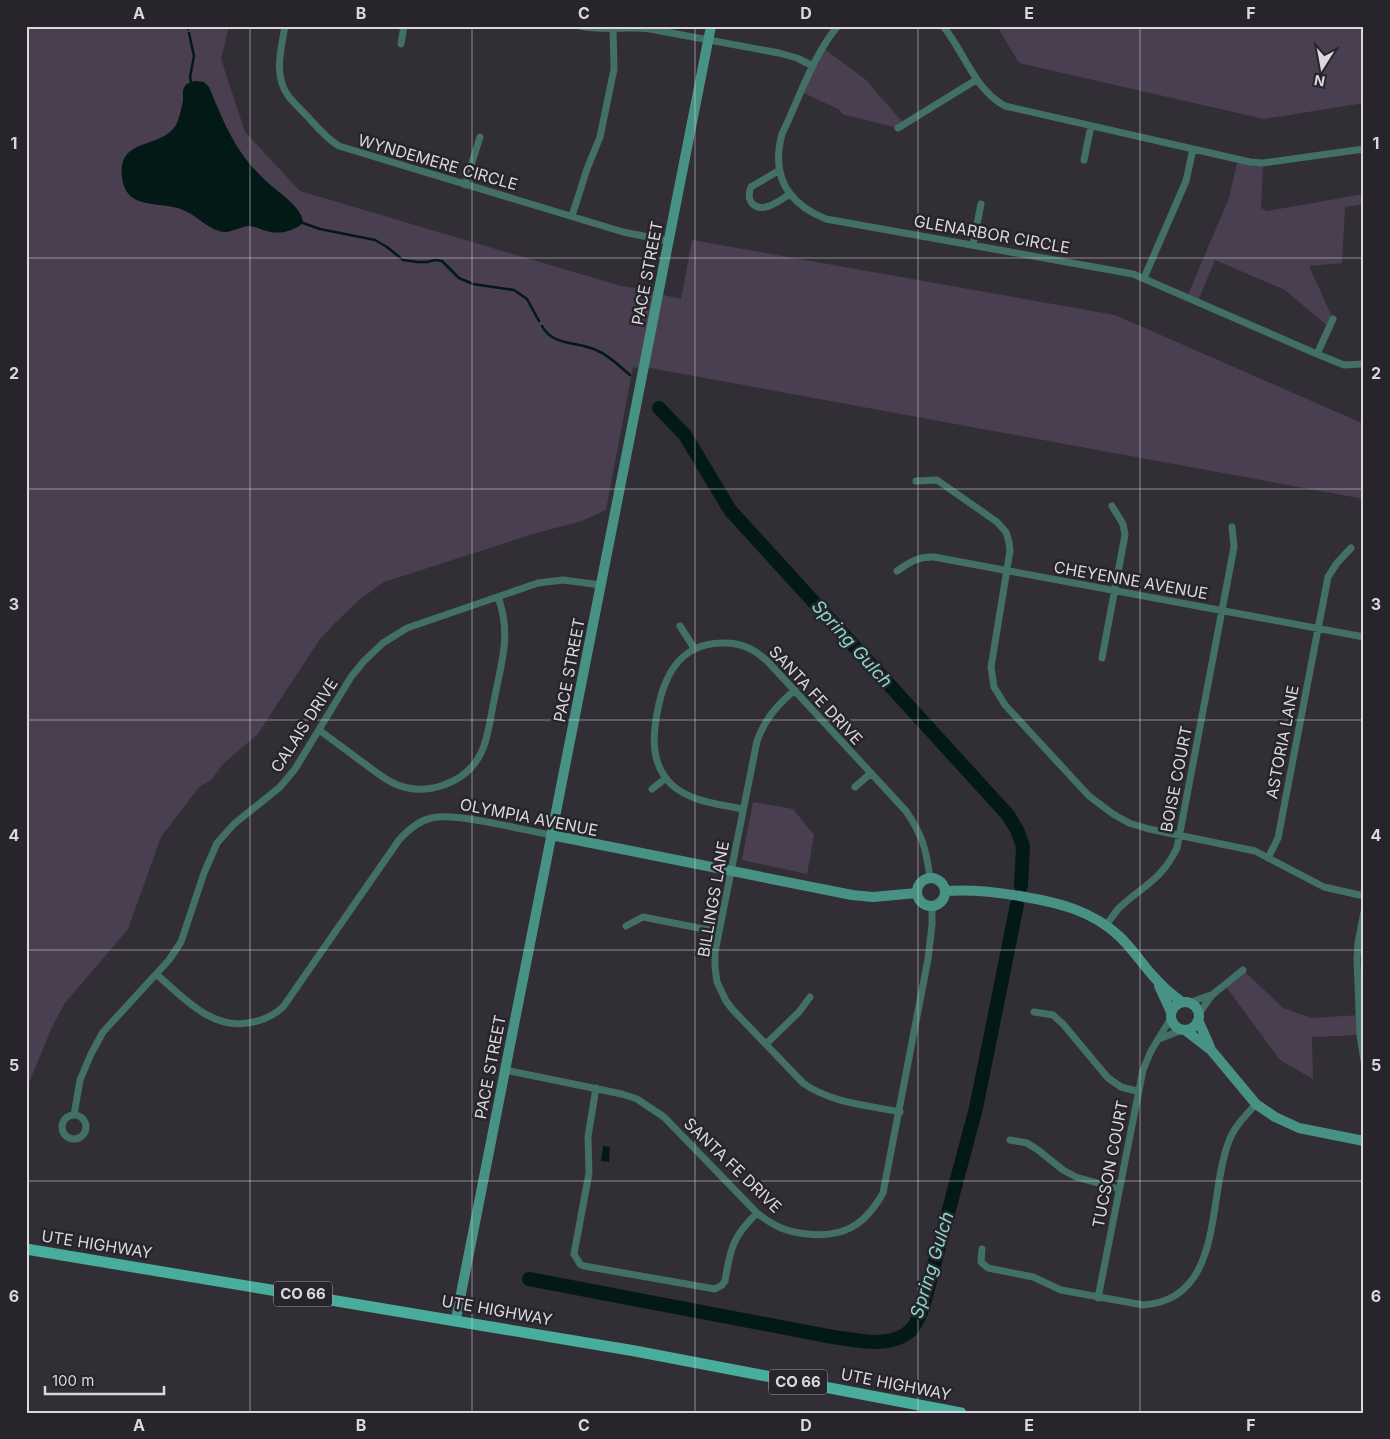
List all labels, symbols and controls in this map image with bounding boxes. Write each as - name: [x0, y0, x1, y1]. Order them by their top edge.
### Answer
- text: A: [133, 3, 145, 23]
- text: B: [356, 3, 366, 23]
- text: C: [578, 3, 590, 23]
- text: D: [800, 3, 812, 23]
- text: E: [1024, 3, 1034, 23]
- text: F: [1246, 3, 1256, 23]
- north arrow: [1298, 42, 1348, 92]
- text: N: [1313, 72, 1326, 91]
- street label: WYNDEMERE CIRCLE: [356, 130, 520, 194]
- text: 1: [11, 133, 17, 153]
- text: 1: [1373, 133, 1379, 153]
- street label: GLENARBOR CIRCLE: [912, 210, 1072, 258]
- street label: PACE STREET: [627, 219, 667, 327]
- text: 2: [9, 363, 19, 383]
- text: 2: [1371, 363, 1381, 383]
- street label: CHEYENNE AVENUE: [1052, 557, 1210, 603]
- text: 3: [9, 594, 19, 614]
- text: 3: [1371, 594, 1381, 614]
- water label: Spring Gulch: [808, 596, 897, 692]
- street label: PACE STREET: [549, 616, 589, 724]
- street label: SANTA FE DRIVE: [765, 641, 867, 749]
- street label: CALAIS DRIVE: [266, 674, 342, 776]
- street label: ASTORIA LANE: [1261, 684, 1303, 800]
- street label: BOISE COURT: [1156, 724, 1196, 834]
- street label: OLYMPIA AVENUE: [458, 794, 600, 840]
- text: 4: [9, 825, 20, 845]
- text: 4: [1371, 825, 1382, 845]
- street label: BILLINGS LANE: [693, 839, 733, 959]
- street label: PACE STREET: [470, 1013, 510, 1121]
- text: 5: [9, 1055, 19, 1075]
- text: 5: [1371, 1055, 1381, 1075]
- street label: TUCSON COURT: [1088, 1099, 1132, 1229]
- street label: SANTA FE DRIVE: [680, 1113, 786, 1217]
- water label: Spring Gulch: [905, 1209, 958, 1321]
- street label: UTE HIGHWAY: [40, 1225, 154, 1263]
- road number: CO 66: [274, 1282, 332, 1306]
- text: 6: [9, 1286, 19, 1306]
- text: 6: [1371, 1286, 1381, 1306]
- street label: UTE HIGHWAY: [440, 1290, 554, 1330]
- scale bar: [45, 1364, 164, 1396]
- street label: UTE HIGHWAY: [839, 1364, 953, 1405]
- road number: CO 66: [769, 1370, 827, 1394]
- text: 100 m: [52, 1371, 94, 1390]
- text: A: [133, 1415, 145, 1435]
- text: B: [356, 1415, 366, 1435]
- text: C: [578, 1415, 590, 1435]
- text: D: [800, 1415, 812, 1435]
- text: E: [1024, 1415, 1034, 1435]
- text: F: [1246, 1415, 1256, 1435]

